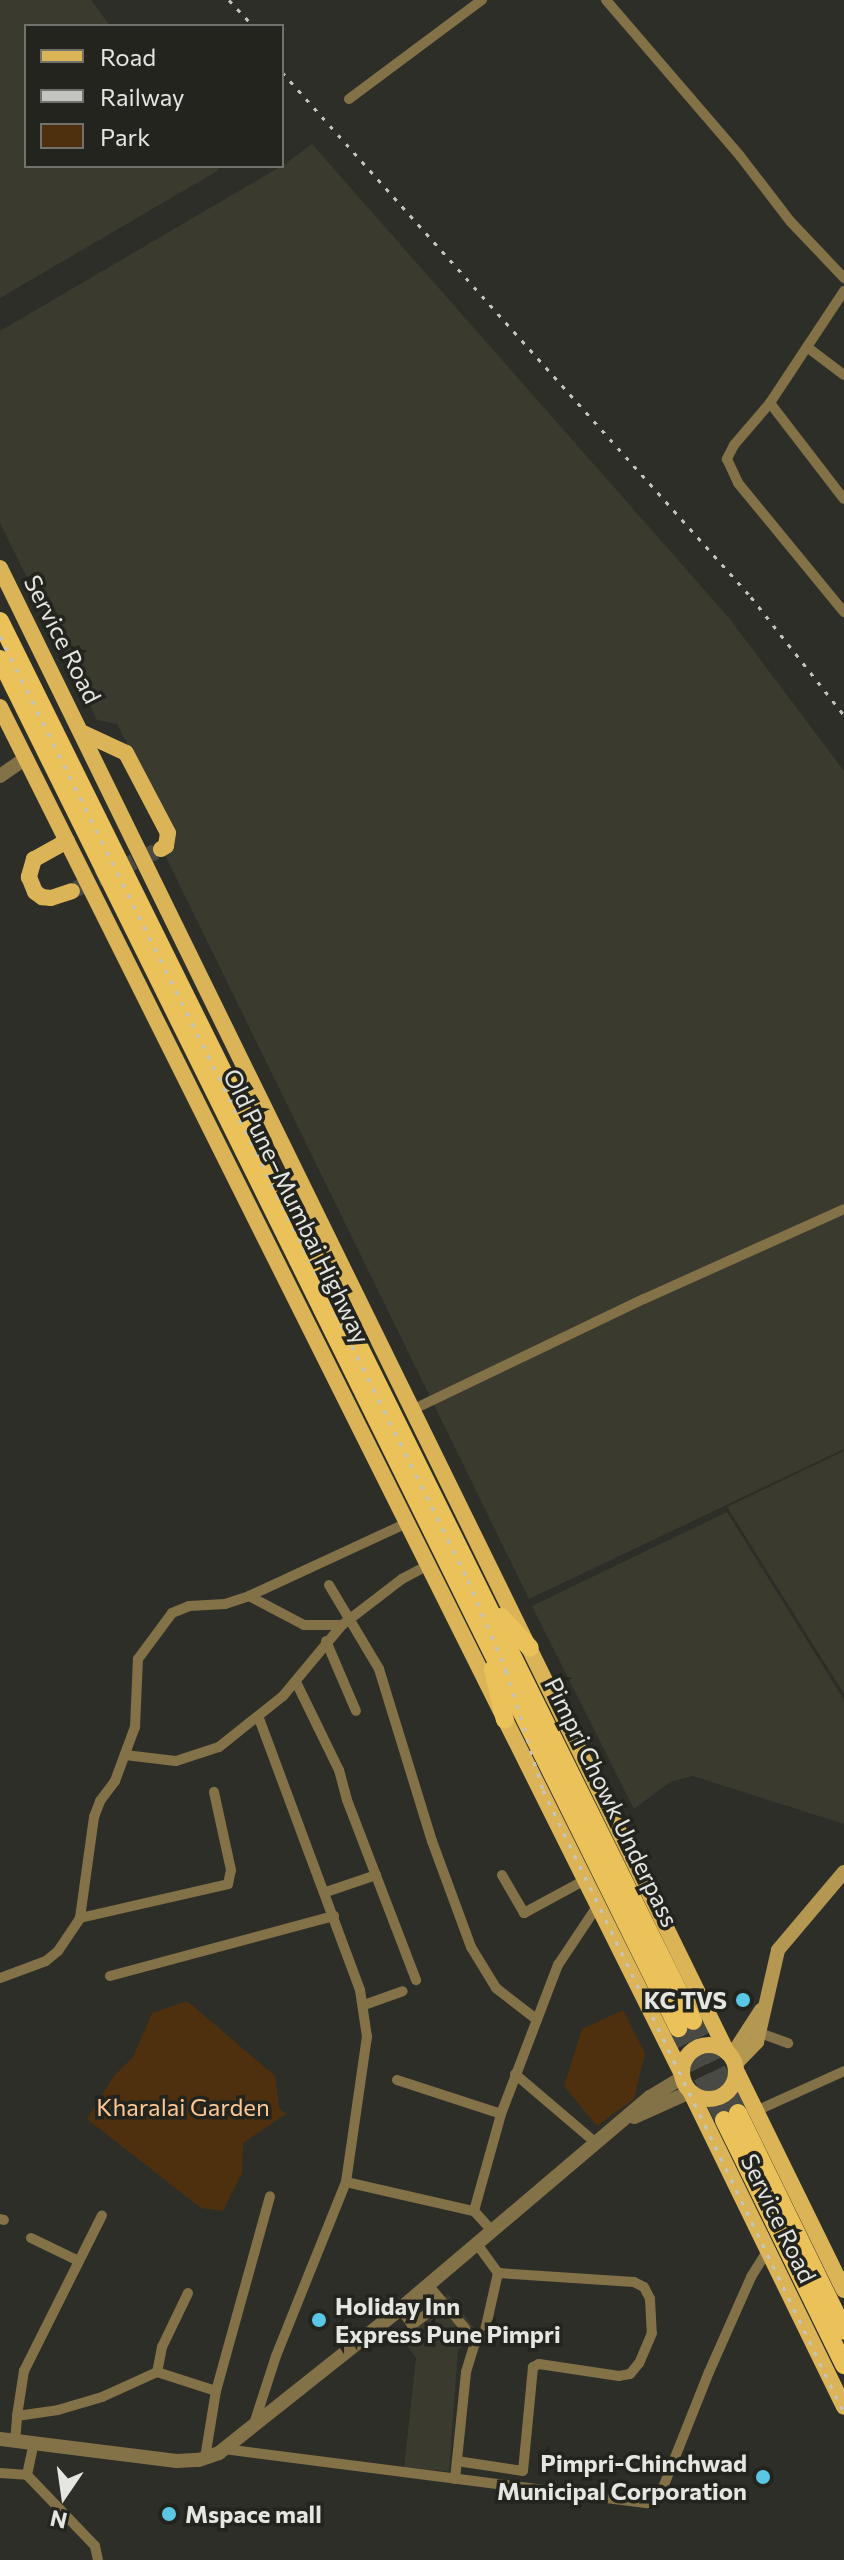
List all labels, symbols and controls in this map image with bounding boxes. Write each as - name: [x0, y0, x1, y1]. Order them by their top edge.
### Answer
- legend: [24, 24, 284, 168]
- text: Road: [100, 42, 156, 71]
- text: Railway: [100, 82, 185, 111]
- text: Park: [100, 122, 150, 151]
- street label: Service Road: [18, 570, 108, 708]
- street label: Old Pune–Mumbai Highway: [218, 1064, 376, 1348]
- street label: Pimpri Chowk Underpass: [539, 1673, 685, 1931]
- place label: KC TVS: [644, 1986, 727, 2014]
- marker: KC TVS: [734, 1991, 752, 2009]
- park label: Kharalai Garden: [96, 2093, 270, 2121]
- street label: Service Road: [735, 2149, 823, 2287]
- place label: Holiday Inn Express Pune Pimpri: [335, 2292, 561, 2348]
- marker: Holiday Inn Express Pune Pimpri: [310, 2311, 328, 2329]
- place label: Pimpri-Chinchwad Municipal Corporation: [497, 2449, 747, 2505]
- north arrow: [24, 2456, 104, 2536]
- marker: Pimpri-Chinchwad Municipal Corporation: [754, 2468, 772, 2486]
- place label: Mspace mall: [185, 2500, 322, 2528]
- text: N: [47, 2505, 70, 2535]
- marker: Mspace mall: [160, 2505, 178, 2523]

